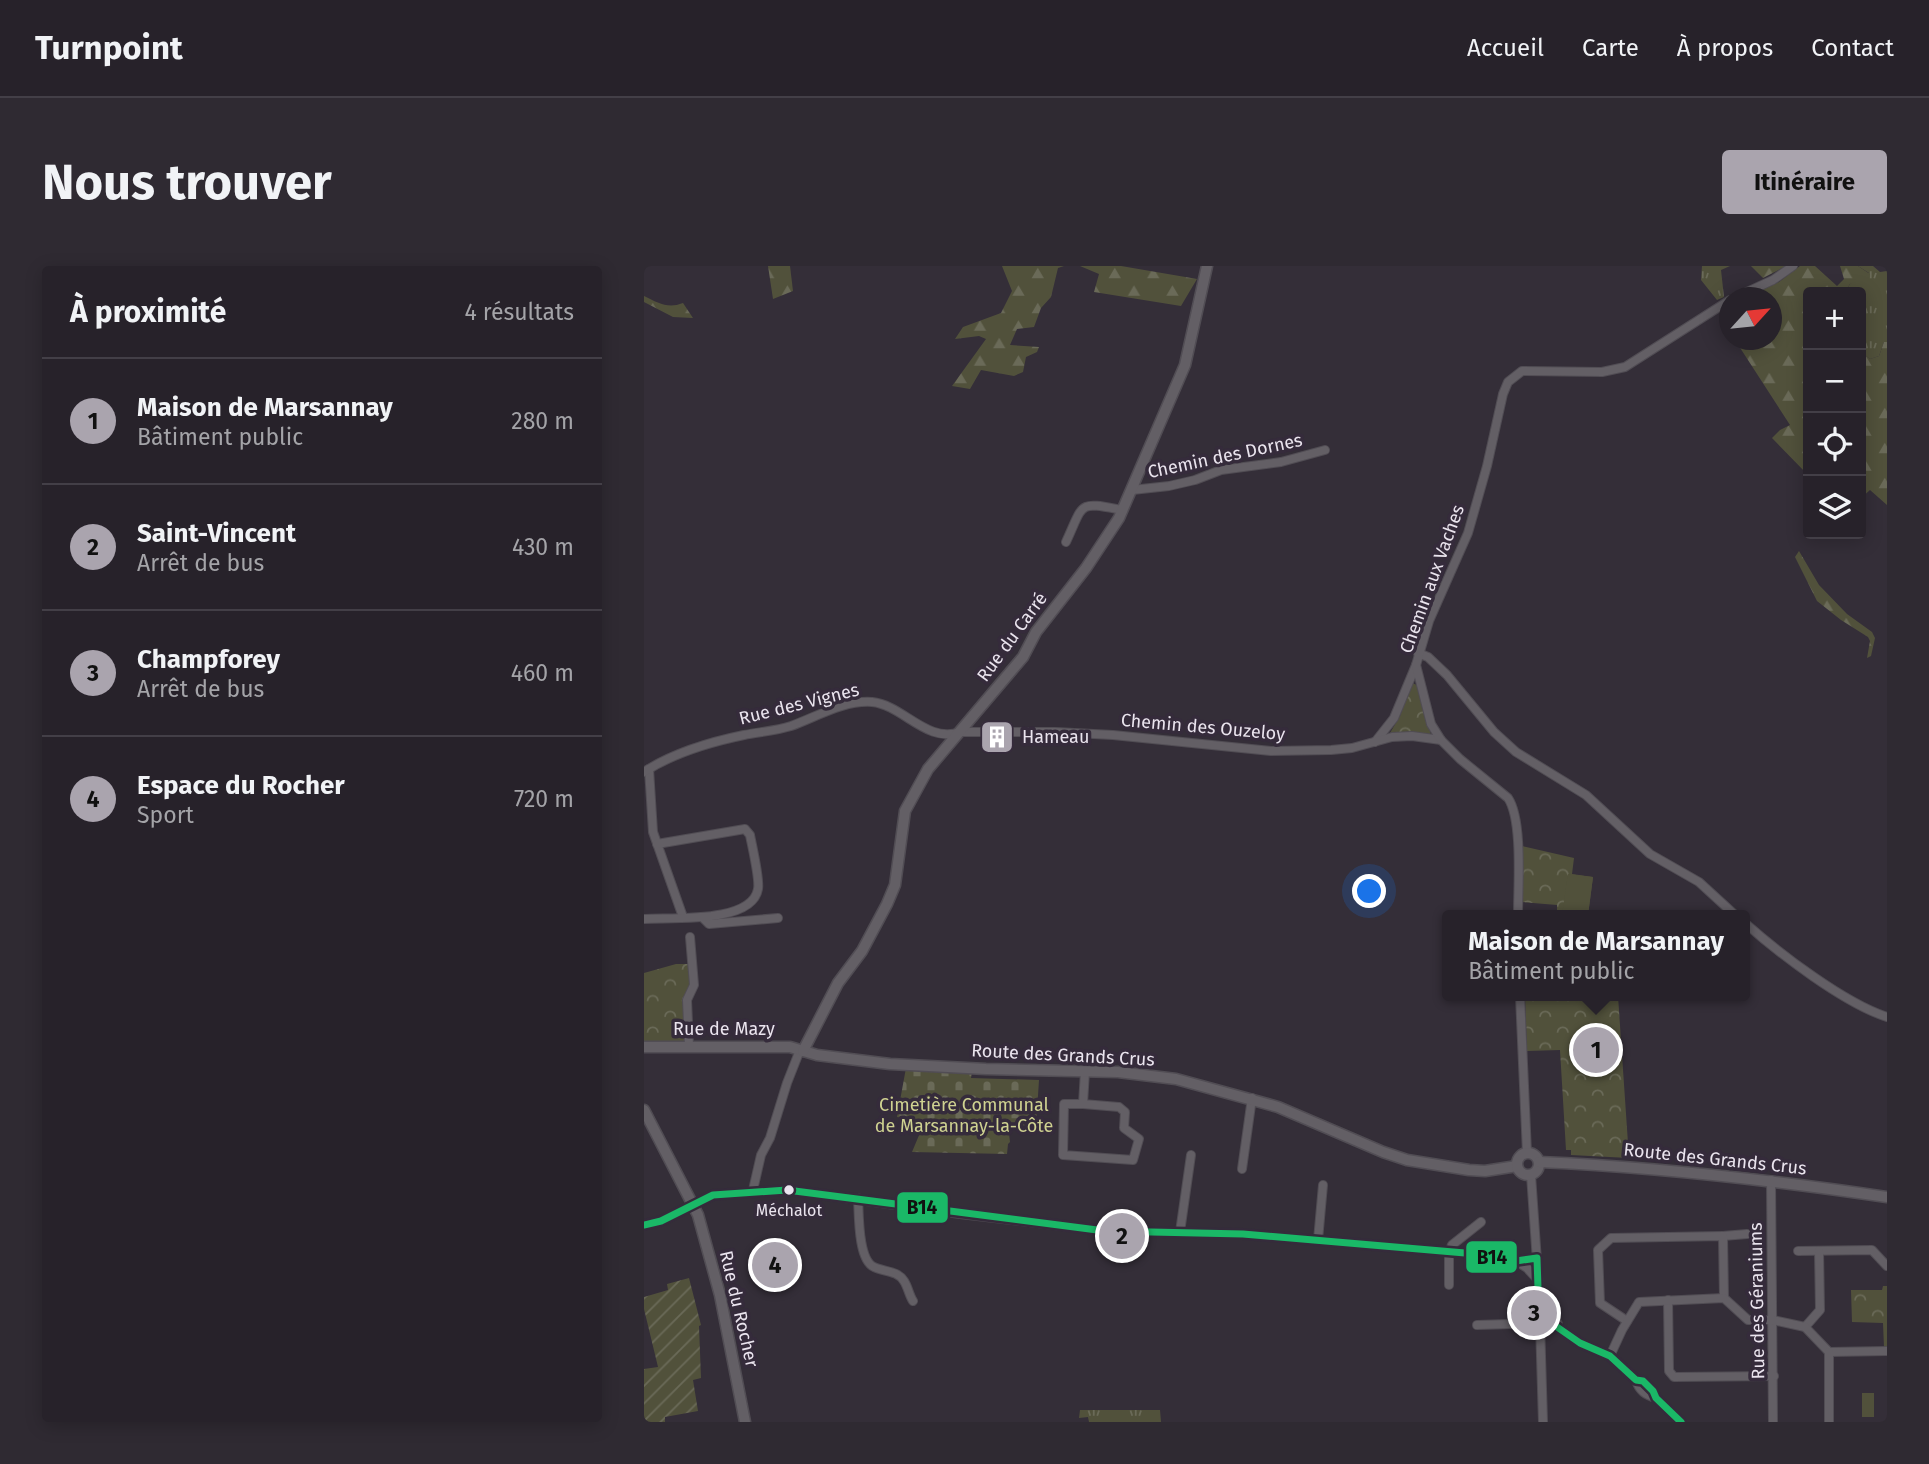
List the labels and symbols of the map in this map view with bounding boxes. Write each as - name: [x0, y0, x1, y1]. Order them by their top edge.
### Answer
- north arrow: [1719, 287, 1782, 350]
- street label: Chemin des Dornes: [1146, 429, 1304, 483]
- street label: Chemin aux Vaches: [1395, 502, 1469, 656]
- street label: Rue du Carré: [972, 588, 1052, 686]
- street label: Rue des Vignes: [737, 678, 861, 730]
- street label: Chemin des Ouzeloy: [1120, 709, 1286, 745]
- building icon: Hameau: [978, 718, 1016, 756]
- place label: Hameau: [1022, 726, 1089, 748]
- your location: [1352, 874, 1386, 908]
- street label: Rue de Mazy: [673, 1018, 775, 1040]
- pin: 1: [1573, 1024, 1619, 1076]
- street label: Route des Grands Crus: [971, 1039, 1155, 1071]
- park label: Cimetière Communal de Marsannay-la-Côte: [875, 1094, 1053, 1137]
- street label: Route des Grands Crus: [1622, 1138, 1808, 1180]
- marker: Méchalot: [782, 1183, 796, 1197]
- line badge: B14: [896, 1191, 949, 1224]
- text: B14: [907, 1196, 938, 1219]
- place label: Méchalot: [756, 1201, 822, 1220]
- pin: 2: [1099, 1210, 1145, 1262]
- street label: Rue des Géraniums: [1745, 1222, 1769, 1380]
- pin: 4: [752, 1239, 798, 1291]
- line badge: B14: [1465, 1240, 1518, 1274]
- text: B14: [1477, 1246, 1508, 1269]
- street label: Rue du Rocher: [715, 1249, 763, 1369]
- pin: 3: [1511, 1287, 1557, 1339]

